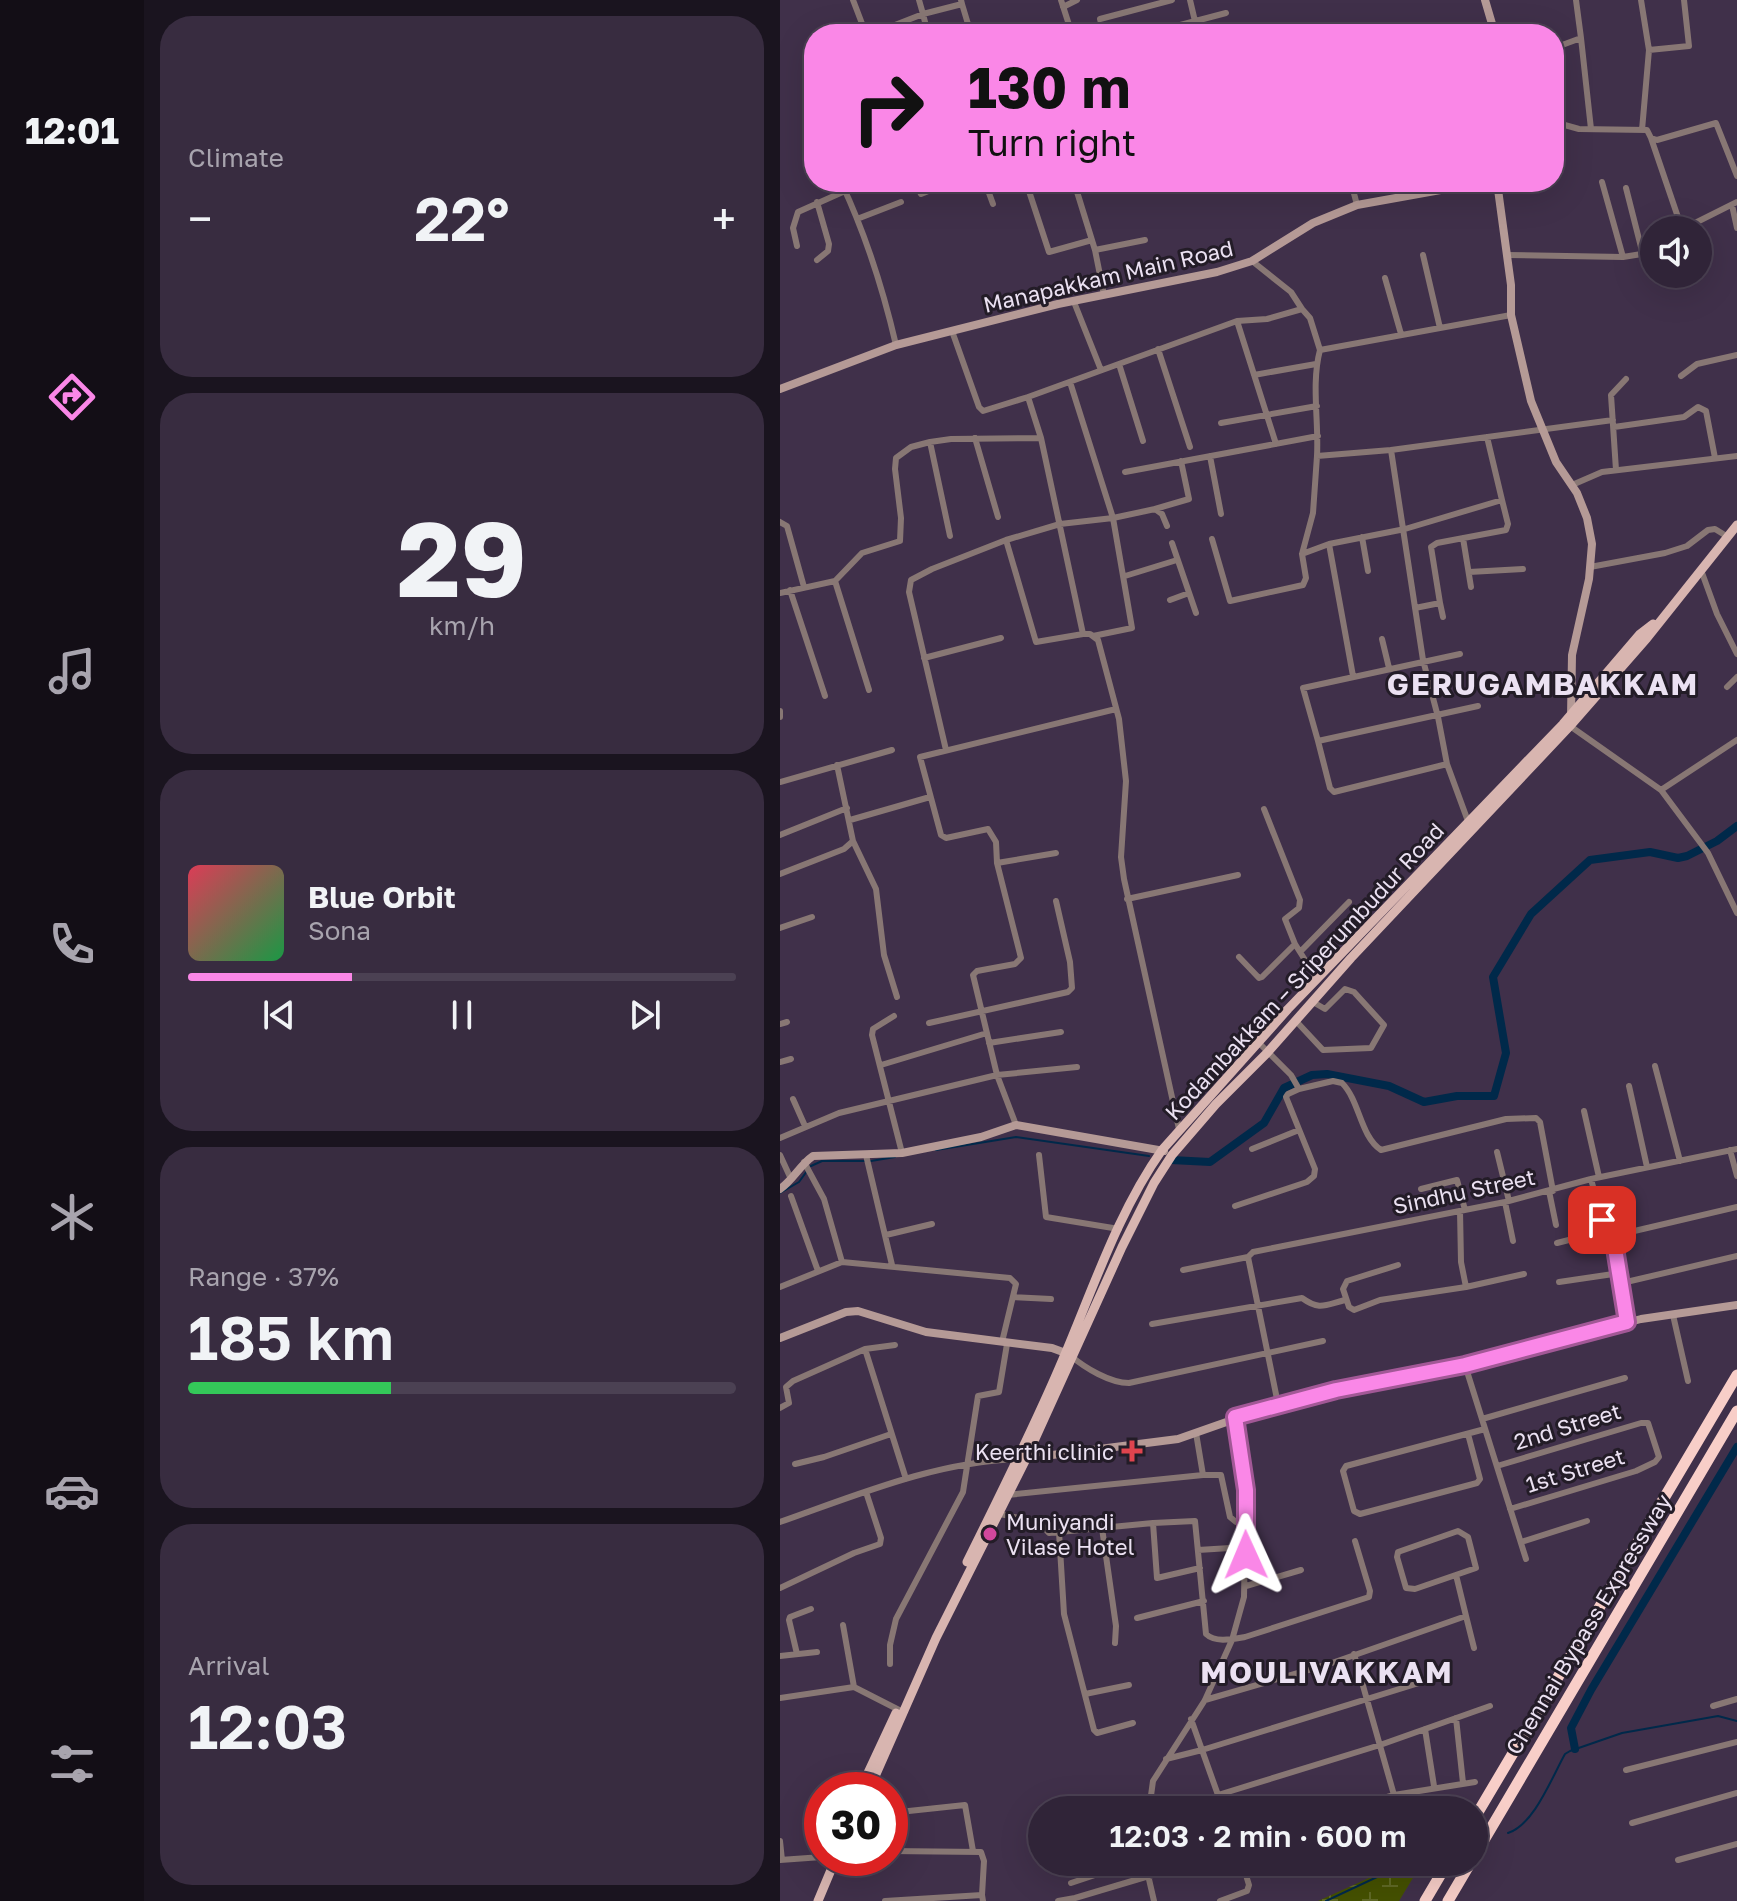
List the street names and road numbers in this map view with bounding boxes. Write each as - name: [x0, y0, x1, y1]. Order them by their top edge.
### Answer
- street label: Manapakkam Main Road: [980, 234, 1236, 318]
- street label: Kodambakkam – Sriperumbudur Road: [1159, 817, 1449, 1125]
- street label: Sindhu Street: [1391, 1163, 1537, 1219]
- street label: 2nd Street: [1510, 1397, 1624, 1455]
- street label: 1st Street: [1522, 1442, 1628, 1498]
- street label: Chennai Bypass Expressway: [1499, 1489, 1677, 1759]

